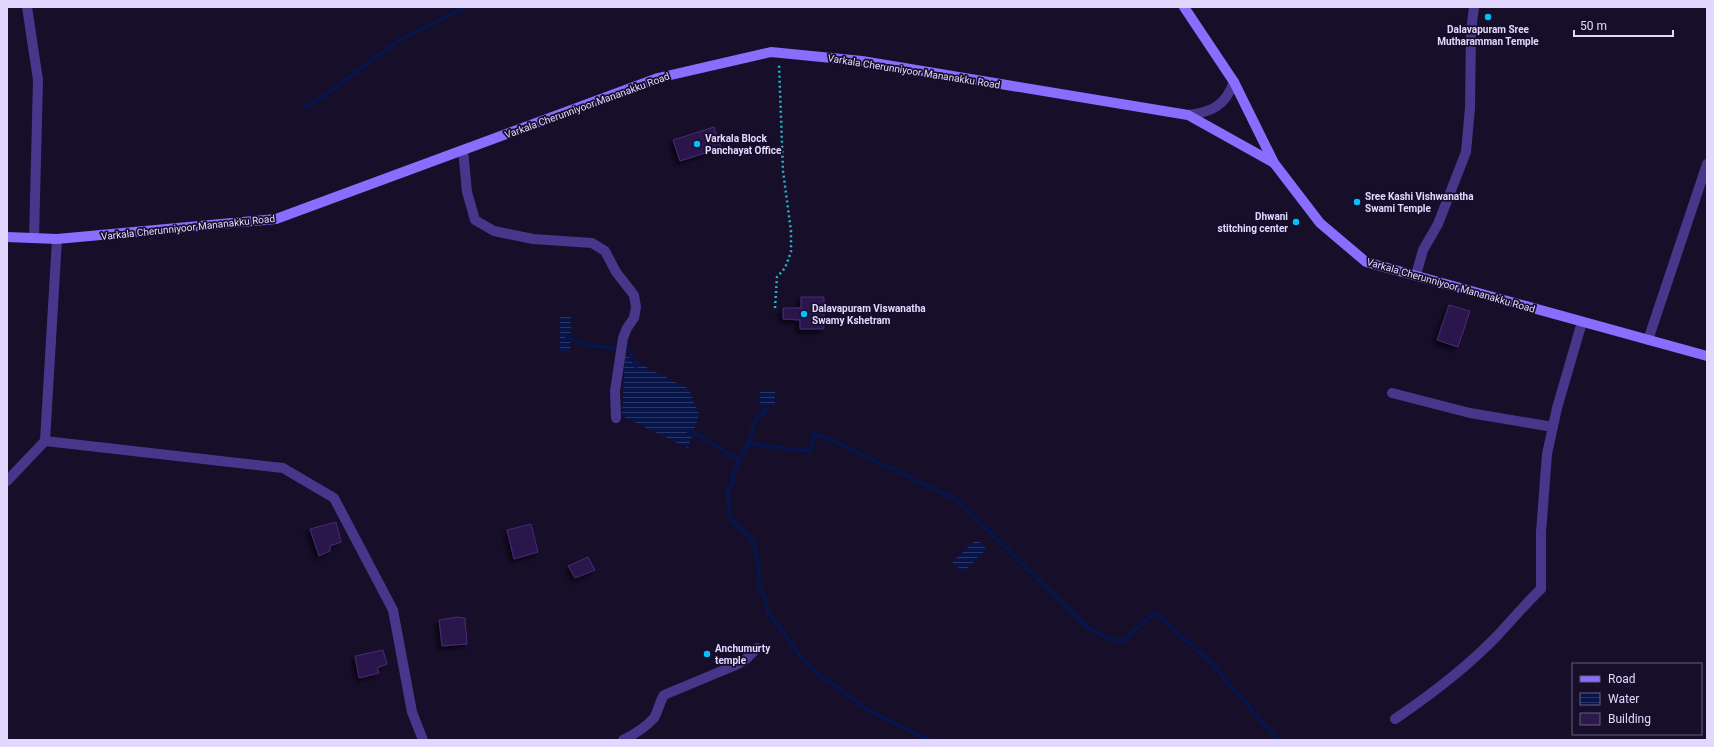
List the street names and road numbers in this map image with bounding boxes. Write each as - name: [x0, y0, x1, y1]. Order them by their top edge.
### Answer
- street label: Varkala Cherunniyoor Mananakku Road: [827, 52, 1001, 91]
- street label: Varkala Cherunniyoor Mananakku Road: [503, 70, 671, 141]
- street label: Varkala Cherunniyoor Mananakku Road: [101, 213, 275, 242]
- street label: Varkala Cherunniyoor Mananakku Road: [1365, 256, 1536, 315]

